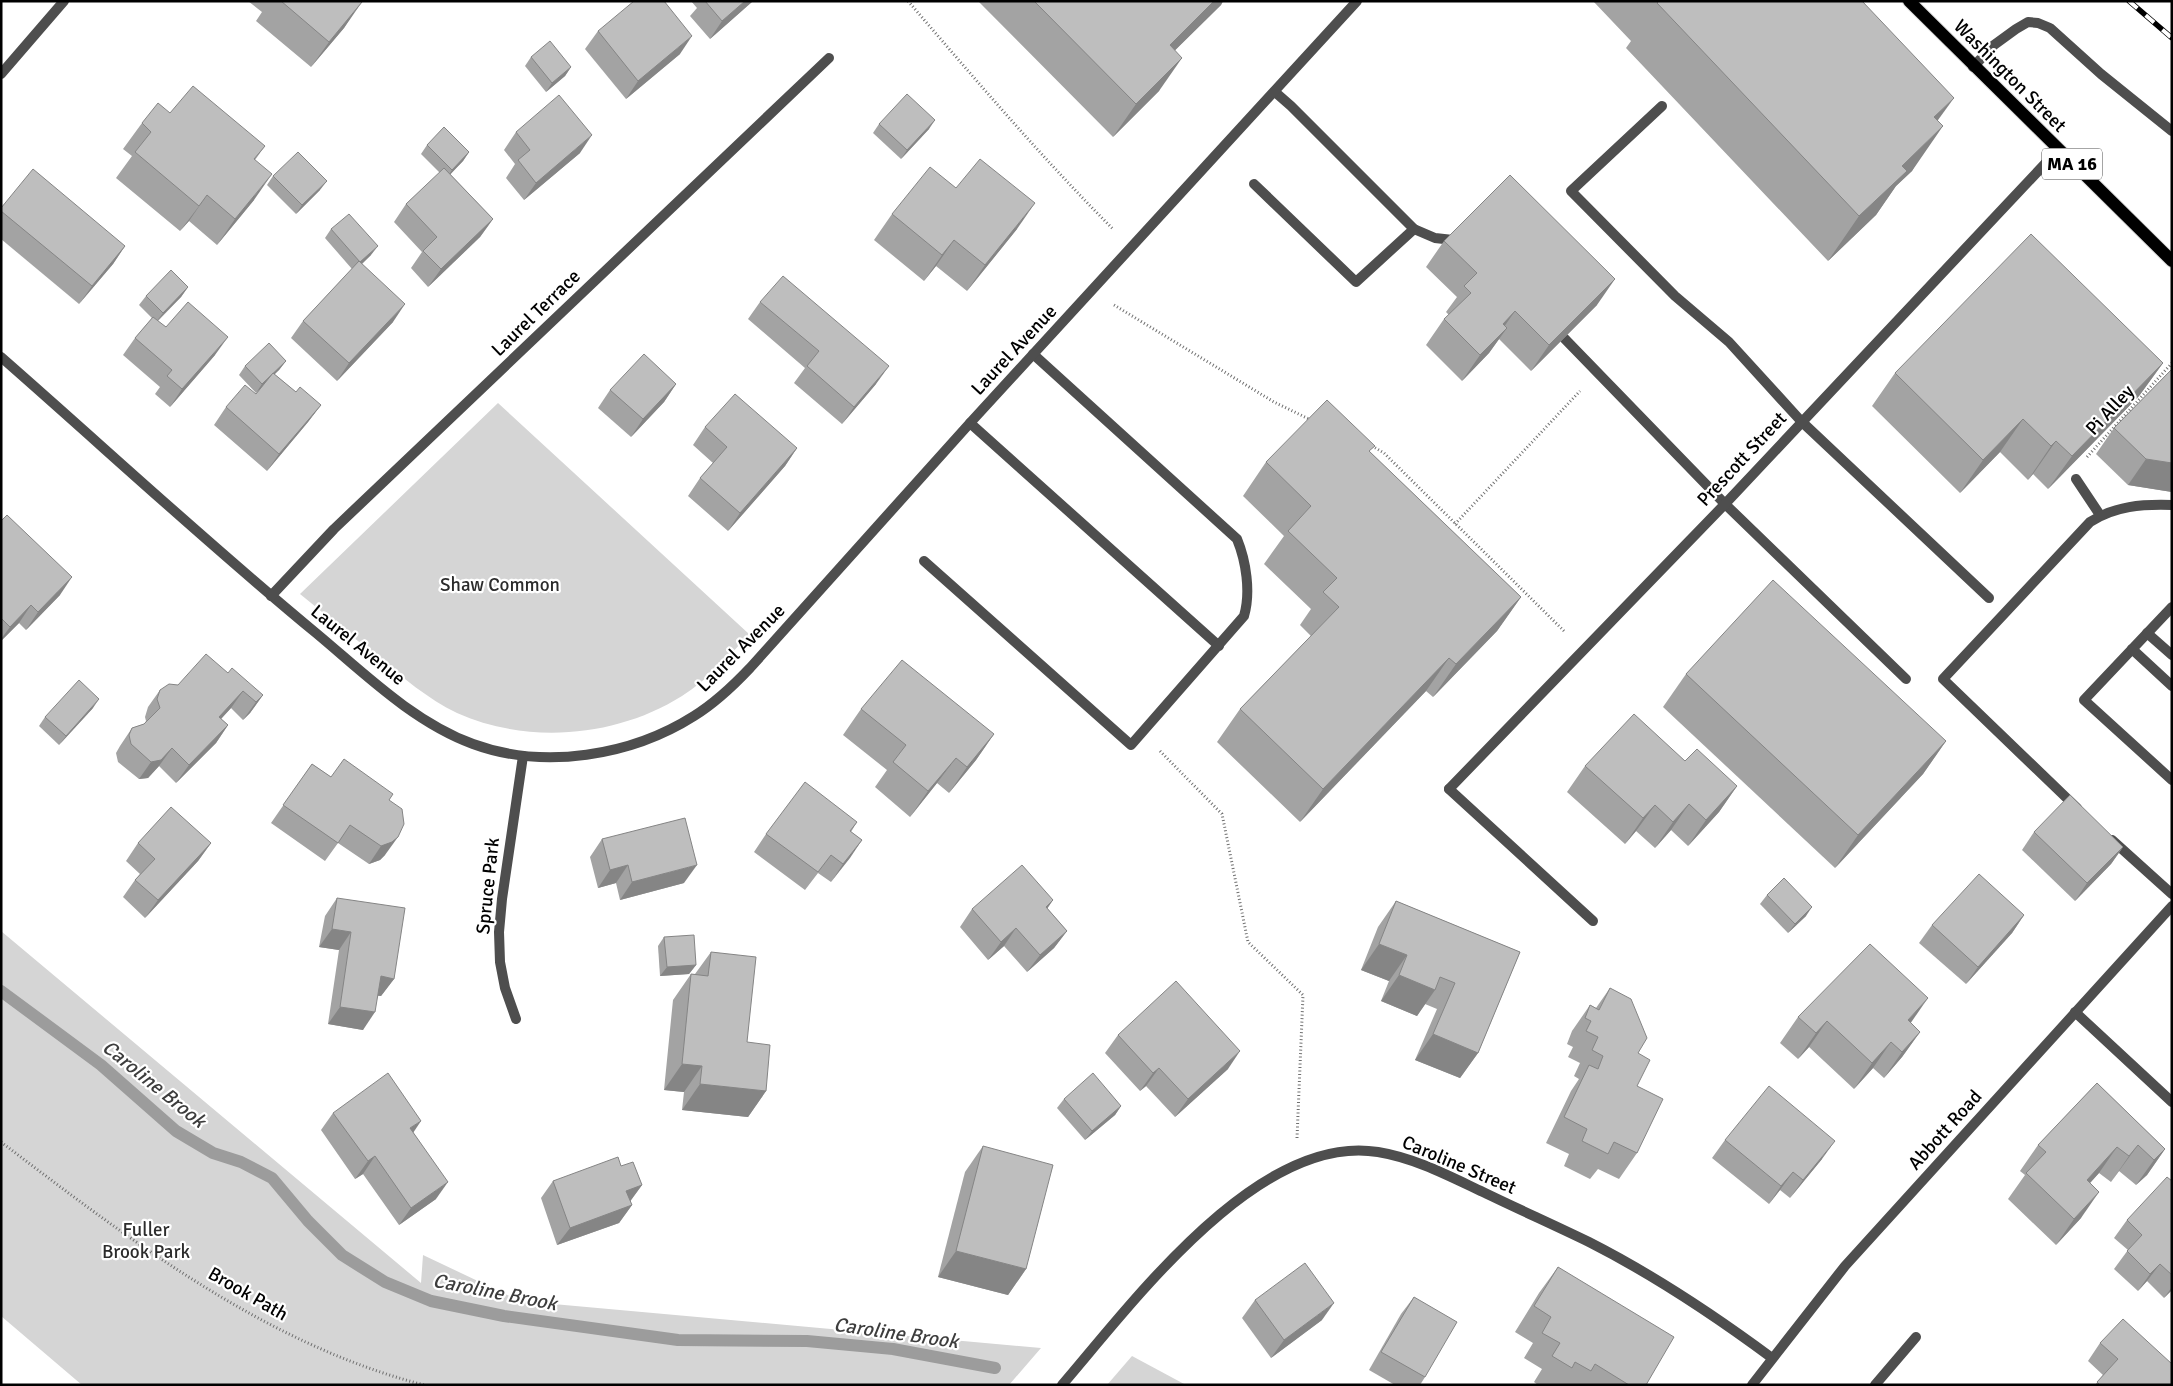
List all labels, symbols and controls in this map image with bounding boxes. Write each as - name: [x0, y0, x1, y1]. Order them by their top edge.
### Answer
- street label: Washington Street: [1949, 15, 2072, 138]
- road number: MA 16: [2042, 148, 2102, 180]
- street label: Laurel Terrace: [486, 265, 586, 361]
- street label: Laurel Avenue: [966, 300, 1062, 400]
- street label: Pi Alley: [2081, 380, 2139, 440]
- street label: Prescott Street: [1692, 407, 1792, 511]
- park label: Shaw Common: [440, 573, 560, 597]
- street label: Laurel Avenue: [306, 599, 410, 691]
- street label: Laurel Avenue: [692, 599, 790, 697]
- street label: Spruce Park: [471, 836, 505, 935]
- water label: Caroline Brook: [97, 1035, 212, 1134]
- street label: Abbott Road: [1903, 1085, 1987, 1175]
- street label: Caroline Street: [1398, 1130, 1520, 1200]
- park label: Fuller Brook Park: [102, 1218, 190, 1264]
- street label: Brook Path: [204, 1262, 292, 1326]
- water label: Caroline Brook: [431, 1268, 561, 1317]
- water label: Caroline Brook: [832, 1312, 962, 1354]

